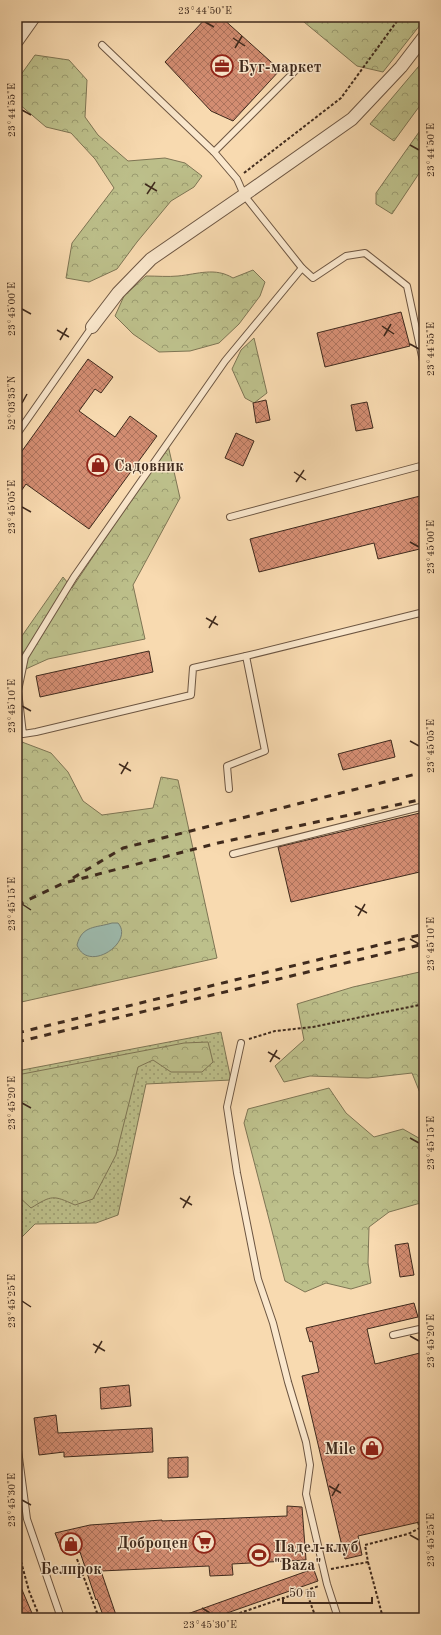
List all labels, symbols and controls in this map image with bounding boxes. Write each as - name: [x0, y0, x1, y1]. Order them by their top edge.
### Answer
- text: 23°44'50"E: [178, 6, 232, 16]
- office icon: Буг-маркет: [209, 53, 235, 79]
- place label: Буг-маркет: [238, 60, 322, 76]
- text: 23°44'55"E: [7, 83, 17, 137]
- text: 23°44'50"E: [426, 123, 436, 177]
- text: 23°45'00"E: [7, 282, 17, 336]
- text: 23°44'55"E: [426, 322, 436, 376]
- text: 52°03'35"N: [7, 375, 17, 430]
- shop icon: Садовник: [85, 452, 111, 478]
- place label: Садовник: [114, 459, 184, 475]
- text: 23°45'05"E: [7, 480, 17, 534]
- text: 23°45'00"E: [426, 520, 436, 574]
- text: 23°45'10"E: [7, 679, 17, 733]
- text: 23°45'05"E: [426, 719, 436, 773]
- text: 23°45'15"E: [7, 877, 17, 931]
- text: 23°45'10"E: [426, 917, 436, 971]
- text: 23°45'20"E: [7, 1076, 17, 1130]
- text: 23°45'15"E: [426, 1116, 436, 1170]
- text: 23°45'25"E: [7, 1274, 17, 1328]
- text: 23°45'20"E: [426, 1314, 436, 1368]
- shop icon: Mile: [359, 1435, 385, 1461]
- place label: Mile: [325, 1442, 356, 1458]
- text: 23°45'30"E: [7, 1473, 17, 1527]
- text: 23°45'25"E: [426, 1513, 436, 1567]
- supermarket icon: Доброцен: [191, 1529, 217, 1555]
- shop icon: Белпрок: [58, 1531, 84, 1557]
- place label: Доброцен: [117, 1536, 188, 1552]
- place label: Падел-клуб "Baza": [274, 1540, 359, 1574]
- sports icon: Падел-клуб "Baza": [246, 1542, 272, 1568]
- place label: Белпрок: [40, 1562, 102, 1578]
- scale bar: [283, 1579, 372, 1605]
- text: 50 m: [289, 1587, 316, 1600]
- text: 23°45'30"E: [183, 1620, 237, 1630]

